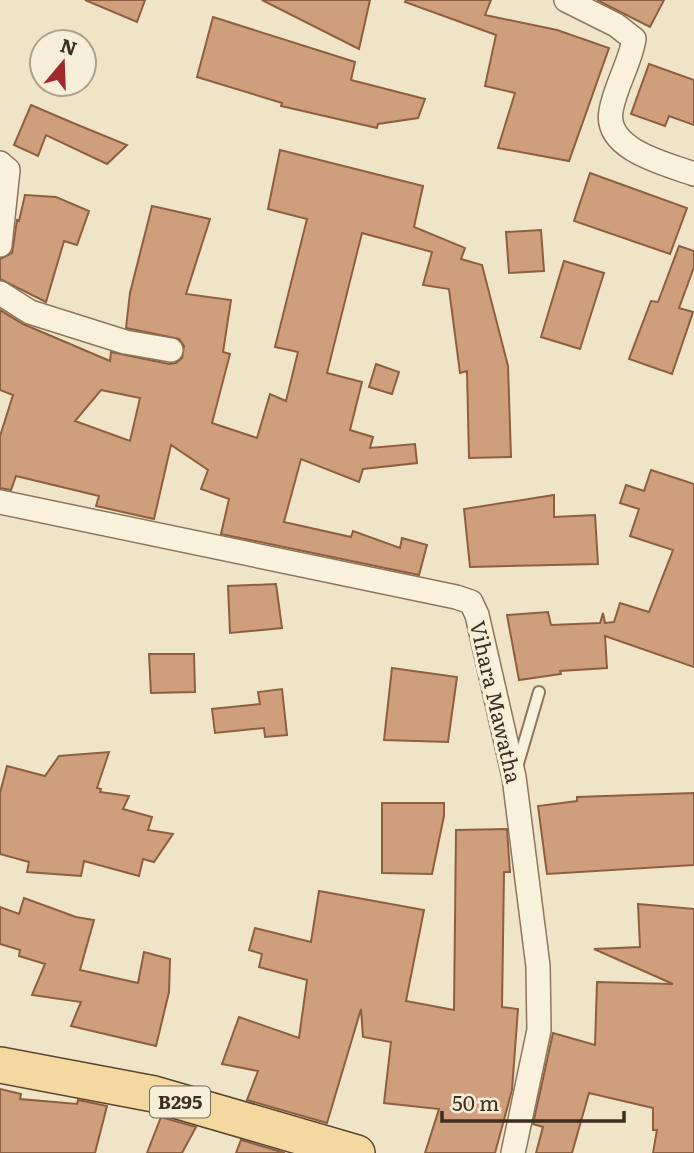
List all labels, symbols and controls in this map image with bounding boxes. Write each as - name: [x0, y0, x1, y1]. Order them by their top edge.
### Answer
- north arrow: [28, 28, 98, 98]
- text: N: [57, 30, 81, 62]
- street label: Vihara Mawatha: [464, 617, 531, 787]
- scale bar: [442, 1080, 624, 1124]
- road number: B295: [150, 1086, 210, 1118]
- text: 50 m: [452, 1086, 499, 1117]

